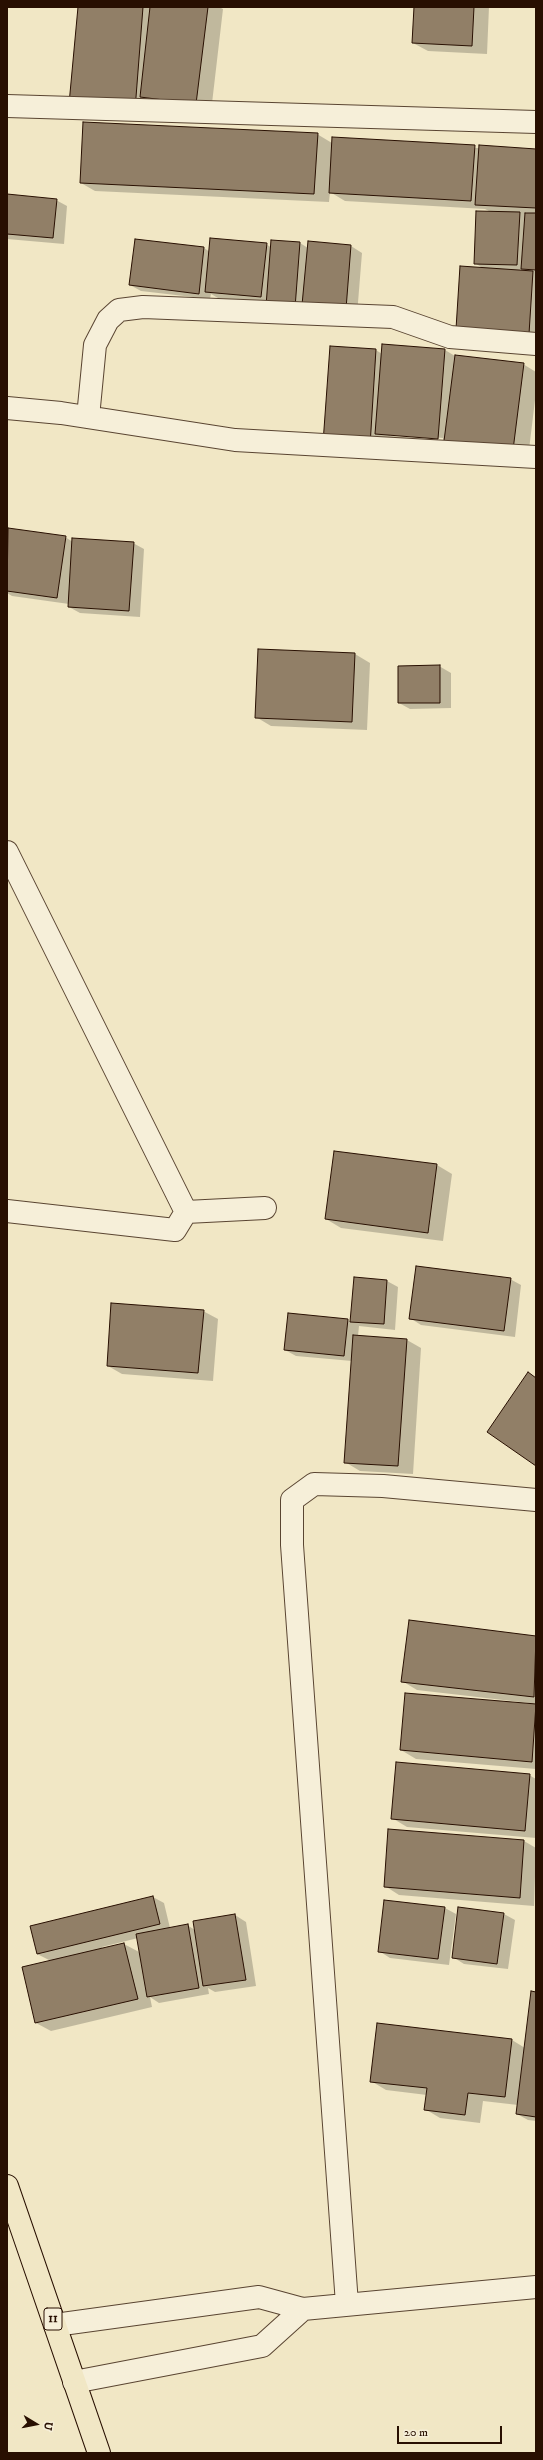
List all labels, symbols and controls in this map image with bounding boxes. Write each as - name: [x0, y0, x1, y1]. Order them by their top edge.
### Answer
- road number: 11: [44, 2308, 62, 2330]
- north arrow: [16, 2404, 56, 2444]
- scale bar: [399, 2418, 504, 2444]
- text: U: [40, 2421, 55, 2431]
- text: 20 m: [404, 2425, 428, 2440]

